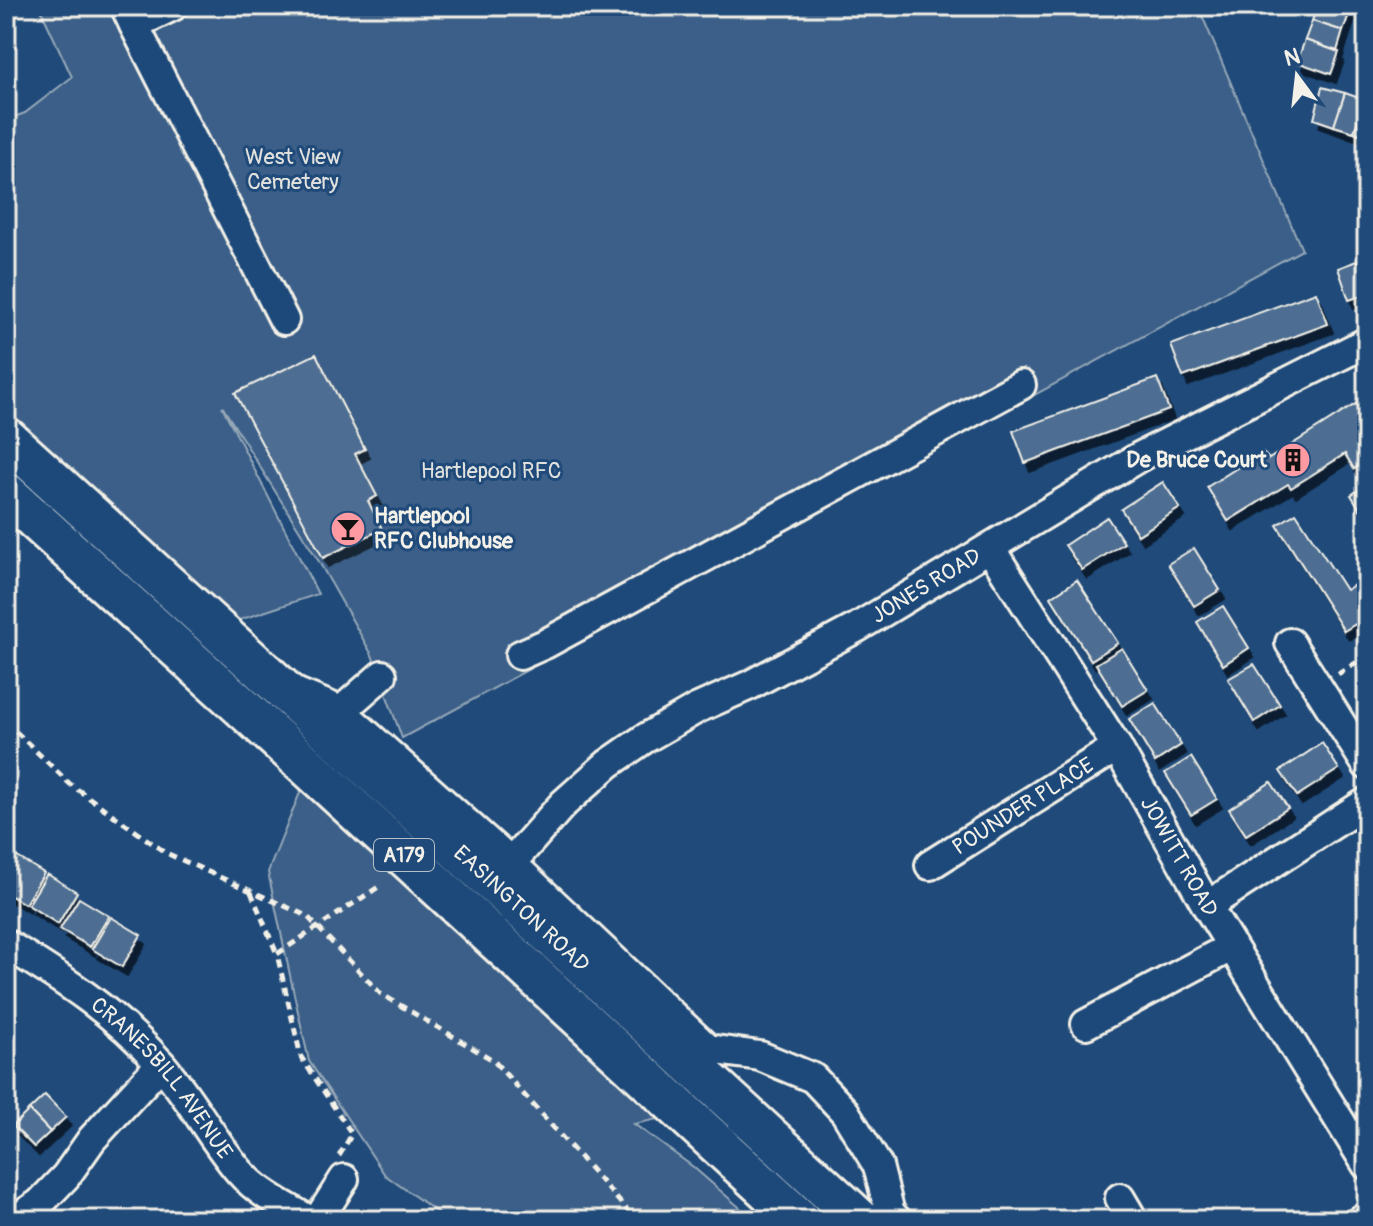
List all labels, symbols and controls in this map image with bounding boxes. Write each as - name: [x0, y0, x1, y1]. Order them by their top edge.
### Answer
- north arrow: [1257, 36, 1337, 116]
- text: N: [1281, 42, 1303, 73]
- park label: West View Cemetery: [245, 143, 341, 196]
- building icon: De Bruce Court: [1274, 441, 1312, 479]
- place label: De Bruce Court: [1126, 446, 1268, 474]
- park label: Hartlepool RFC: [421, 457, 561, 485]
- place label: Hartlepool RFC Clubhouse: [374, 502, 514, 555]
- bar icon: Hartlepool RFC Clubhouse: [329, 510, 367, 548]
- street label: JONES ROAD: [866, 542, 986, 630]
- street label: POUNDER PLACE: [947, 751, 1099, 861]
- street label: JOWITT ROAD: [1134, 792, 1224, 922]
- road number: A179: [374, 839, 434, 871]
- street label: EASINGTON ROAD: [448, 839, 595, 978]
- street label: CRANESBILL AVENUE: [85, 991, 239, 1165]

